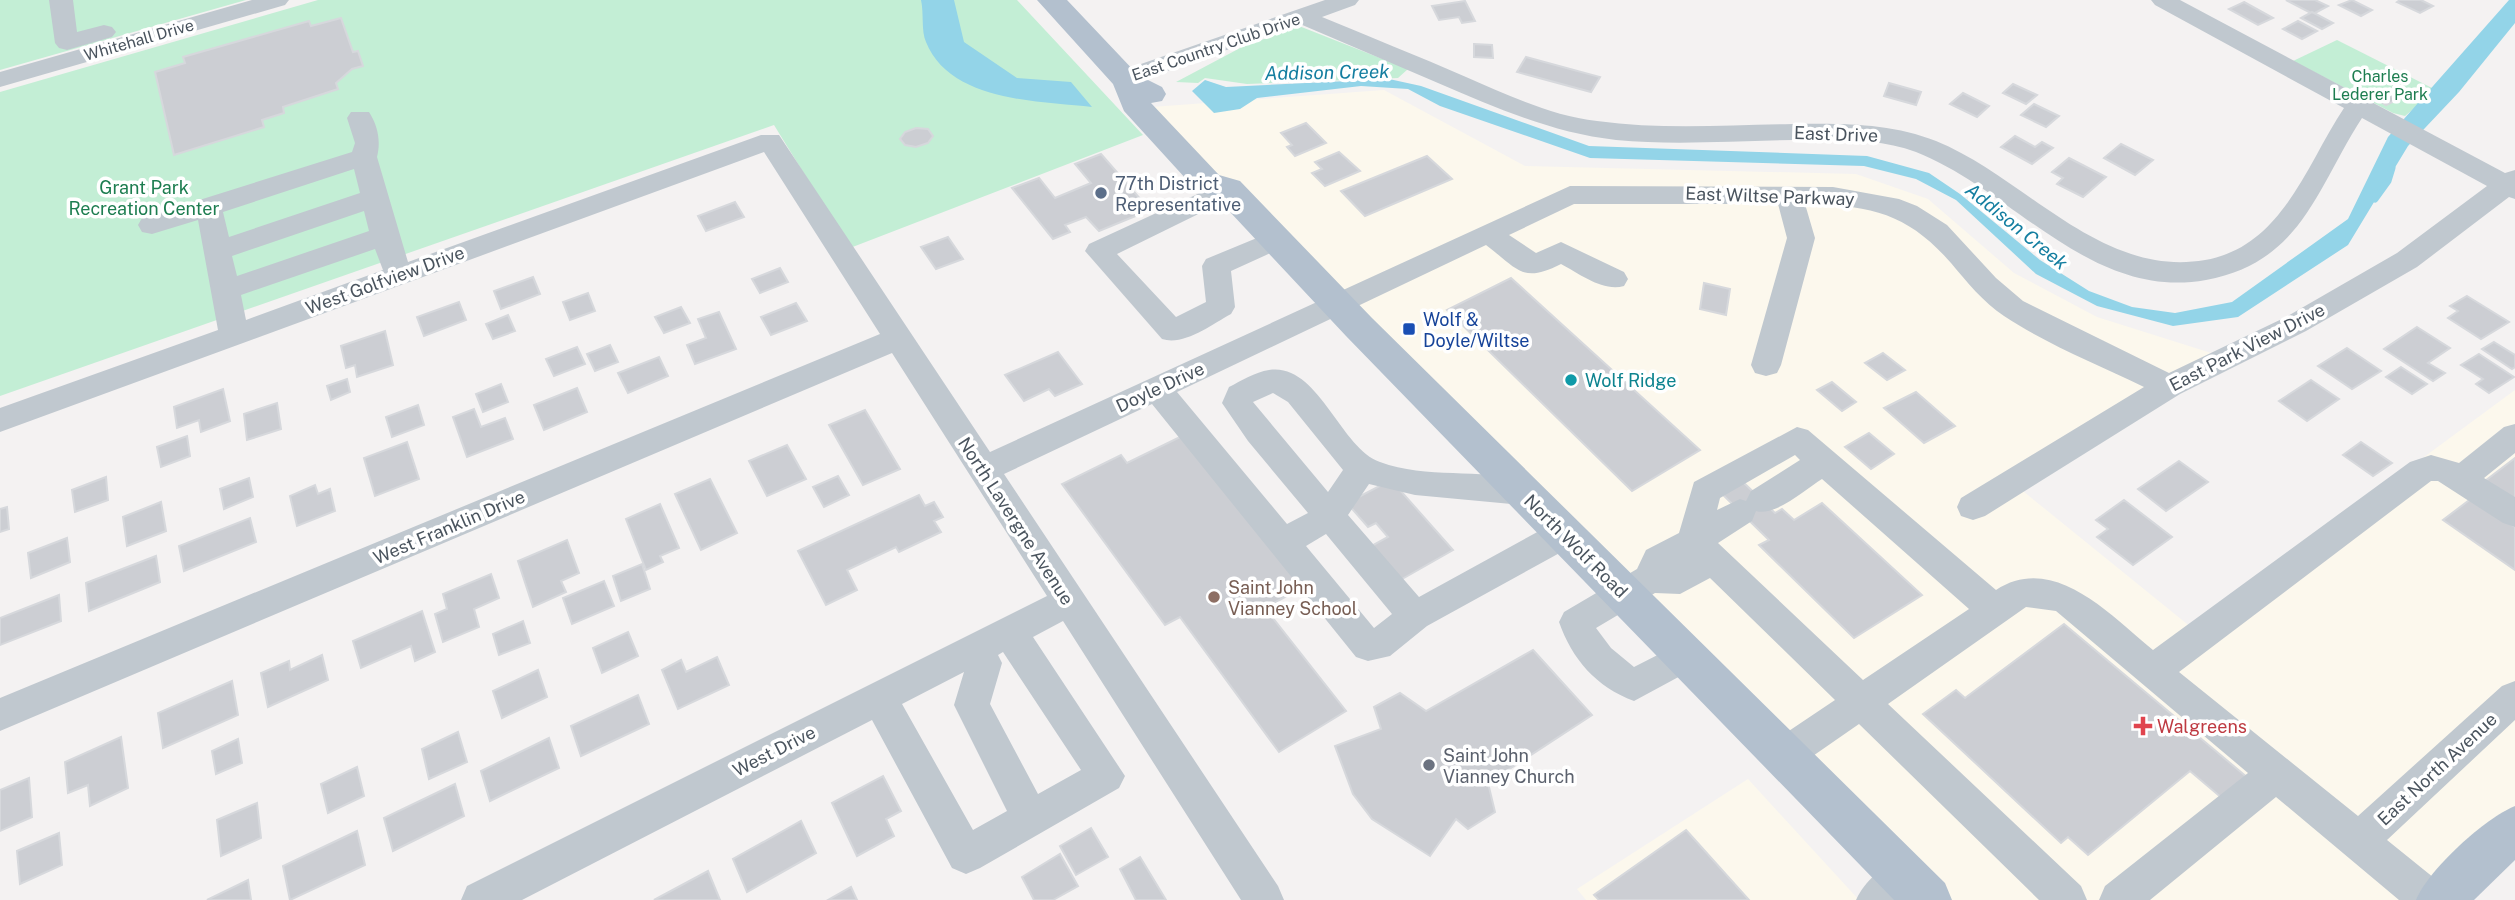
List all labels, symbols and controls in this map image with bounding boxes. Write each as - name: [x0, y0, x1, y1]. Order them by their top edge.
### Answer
- street label: East Country Club Drive: [1129, 9, 1303, 85]
- street label: Whitehall Drive: [82, 15, 196, 65]
- water label: Addison Creek: [1264, 60, 1390, 84]
- park label: Charles Lederer Park: [2332, 67, 2428, 104]
- street label: East Drive: [1794, 122, 1878, 146]
- place label: 77th District Representative: [1115, 173, 1241, 215]
- park label: Grant Park Recreation Center: [68, 177, 220, 219]
- water label: Addison Creek: [1962, 178, 2073, 274]
- street label: East Wiltse Parkway: [1685, 183, 1855, 209]
- marker: 77th District Representative: [1093, 185, 1109, 201]
- street label: West Golfview Drive: [303, 241, 467, 319]
- street label: East Park View Drive: [2166, 299, 2328, 395]
- place label: Wolf & Doyle/Wiltse: [1423, 309, 1529, 351]
- marker: Wolf & Doyle/Wiltse: [1401, 321, 1417, 337]
- street label: Doyle Drive: [1113, 357, 1207, 417]
- place label: Wolf Ridge: [1585, 370, 1676, 391]
- marker: Wolf Ridge: [1563, 372, 1579, 388]
- street label: North Lavergne Avenue: [954, 433, 1078, 609]
- street label: West Franklin Drive: [370, 486, 528, 568]
- street label: North Wolf Road: [1520, 490, 1632, 602]
- place label: Saint John Vianney School: [1228, 577, 1357, 619]
- marker: Saint John Vianney School: [1206, 589, 1222, 605]
- street label: East North Avenue: [2373, 708, 2501, 830]
- place label: Walgreens: [2157, 716, 2247, 737]
- marker: Walgreens: [2135, 718, 2151, 734]
- street label: West Drive: [729, 721, 819, 781]
- place label: Saint John Vianney Church: [1443, 745, 1575, 787]
- marker: Saint John Vianney Church: [1421, 757, 1437, 773]

